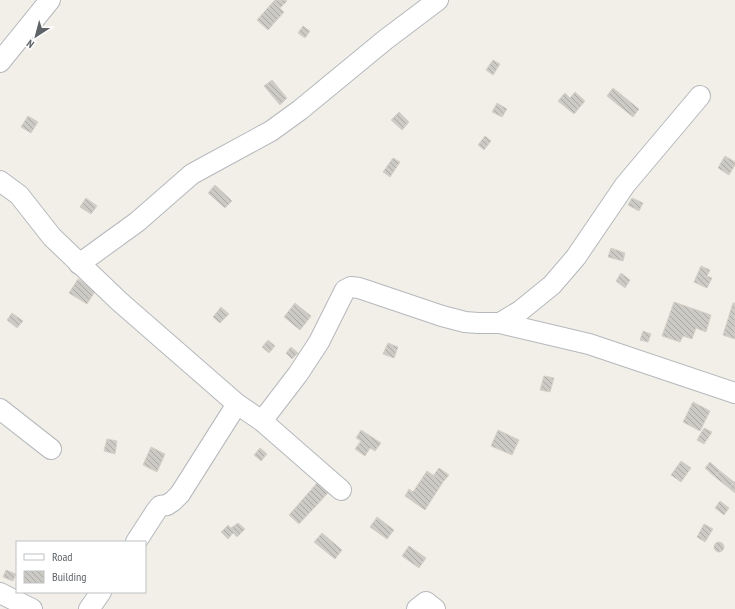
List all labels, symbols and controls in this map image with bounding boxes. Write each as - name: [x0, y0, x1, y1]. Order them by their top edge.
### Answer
- north arrow: [16, 16, 56, 56]
- text: N: [24, 37, 37, 52]
- legend: [16, 541, 146, 593]
- text: Road: [52, 549, 72, 564]
- text: Building: [52, 569, 87, 584]

